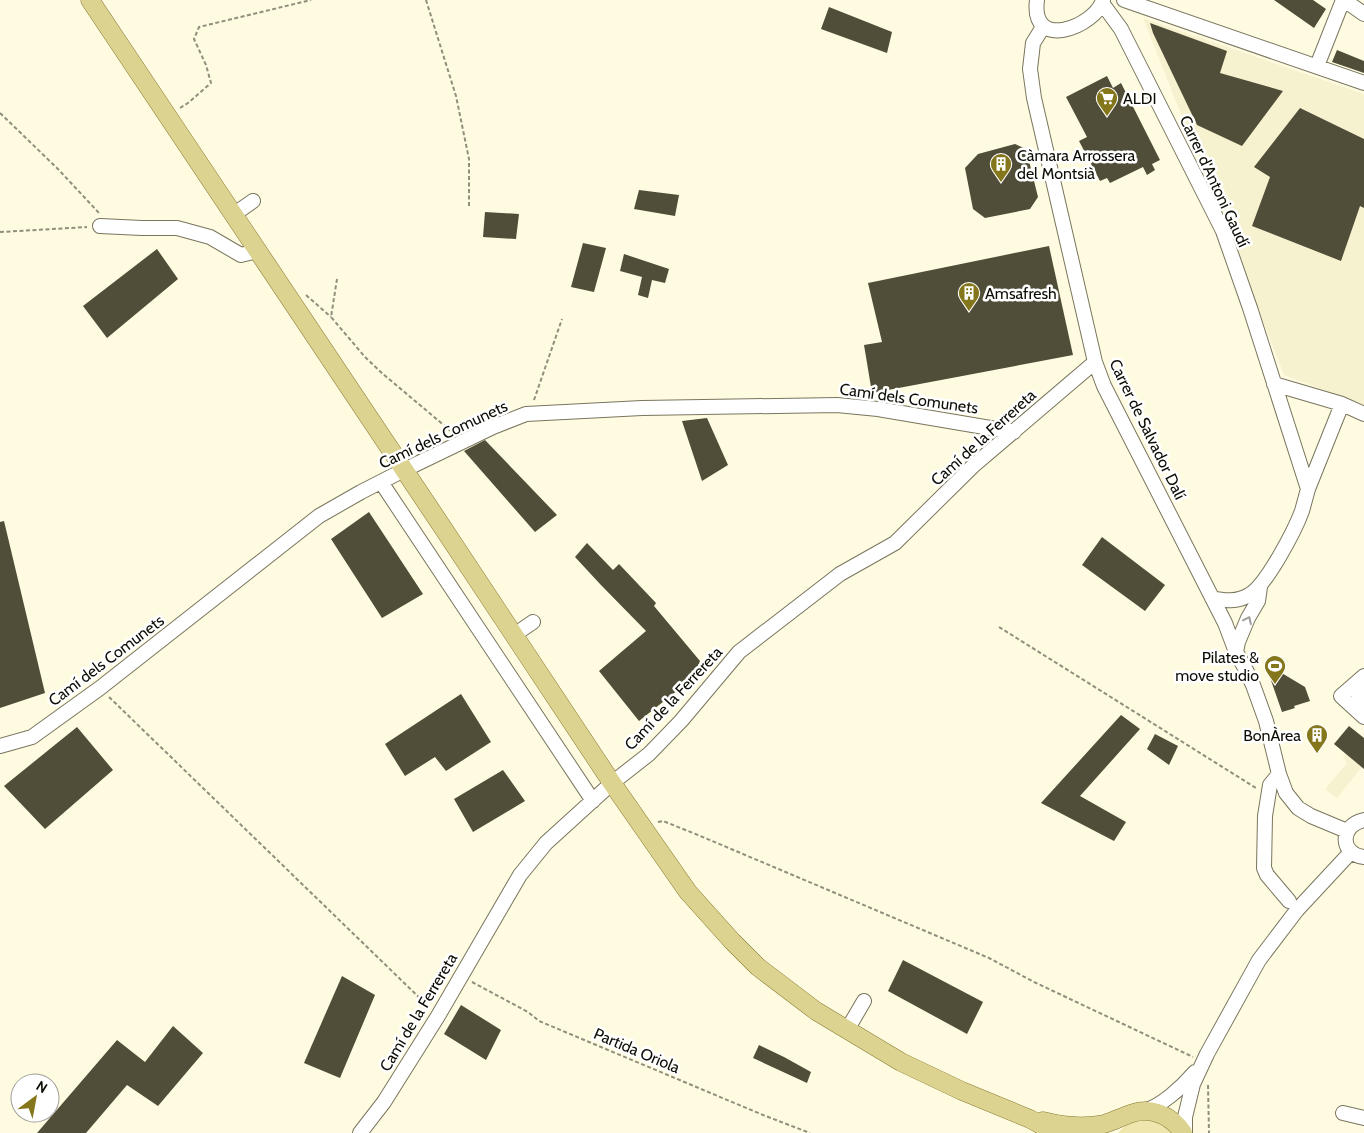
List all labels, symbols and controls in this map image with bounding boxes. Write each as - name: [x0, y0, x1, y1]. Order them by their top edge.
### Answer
- supermarket icon: ALDI: [1095, 86, 1119, 117]
- place label: ALDI: [1123, 89, 1157, 108]
- street label: Carrer d'Antoni Gaudí: [1176, 112, 1254, 251]
- place label: Càmara Arrossera del Montsià: [1017, 146, 1135, 183]
- building icon: Càmara Arrossera del Montsià: [989, 152, 1013, 183]
- building icon: Amsafresh: [957, 281, 981, 312]
- place label: Amsafresh: [985, 284, 1057, 303]
- street label: Carrer de Salvador Dalí: [1105, 356, 1190, 503]
- street label: Camí dels Comunets: [838, 379, 980, 418]
- street label: Camí de la Ferrereta: [927, 385, 1040, 489]
- street label: Camí dels Comunets: [376, 396, 511, 473]
- street label: Camí dels Comunets: [45, 611, 168, 710]
- one-way arrow: [1242, 616, 1252, 625]
- street label: Camí de la Ferrereta: [621, 643, 726, 754]
- place label: Pilates & move studio: [1175, 648, 1259, 685]
- sports icon: Pilates & move studio: [1263, 654, 1287, 685]
- building icon: BonÀrea: [1305, 723, 1329, 754]
- place label: BonÀrea: [1243, 726, 1301, 745]
- street label: Camí de la Ferrereta: [376, 950, 461, 1075]
- street label: Partida Oriola: [591, 1024, 683, 1077]
- north arrow: [10, 1073, 60, 1123]
- text: N: [33, 1077, 51, 1097]

